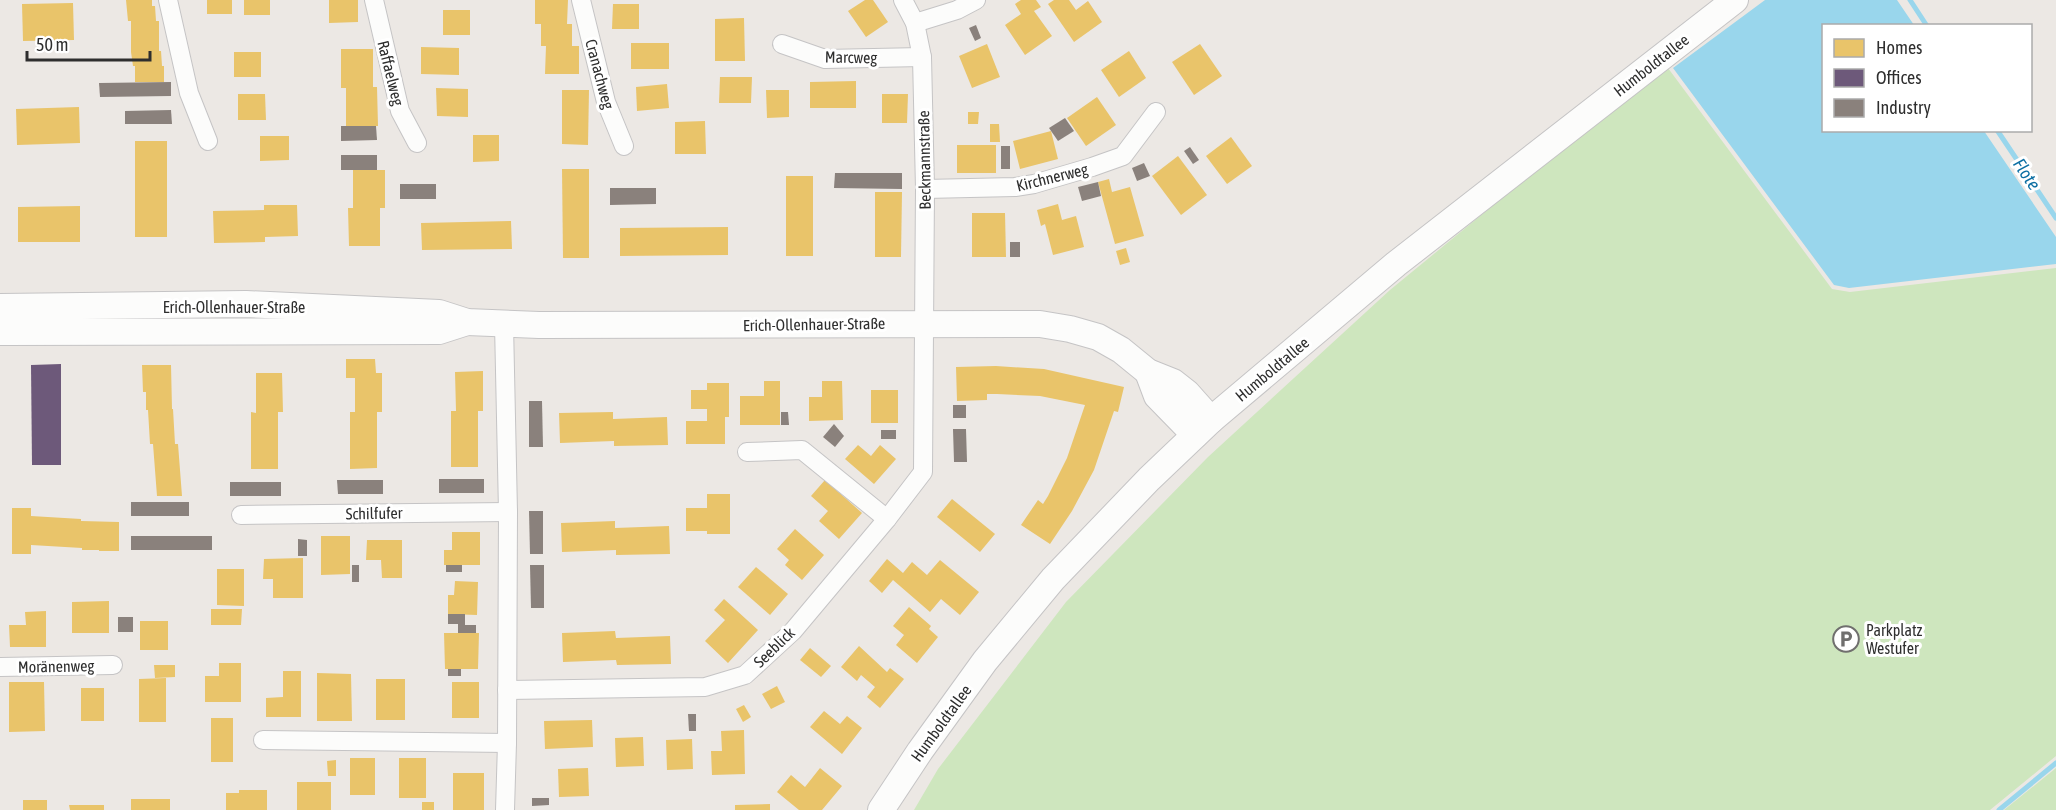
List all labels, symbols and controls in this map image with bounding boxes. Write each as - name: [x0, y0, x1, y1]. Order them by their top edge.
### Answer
- scale bar: [27, 24, 150, 62]
- legend: [1822, 24, 2032, 132]
- street label: Humboldtallee: [1610, 30, 1692, 100]
- text: 50 m: [36, 34, 68, 55]
- street label: Cranachweg: [581, 37, 618, 111]
- text: Homes: [1876, 37, 1922, 58]
- street label: Raffaelweg: [373, 39, 408, 108]
- street label: Marcweg: [825, 48, 877, 67]
- text: Offices: [1876, 67, 1922, 88]
- text: Industry: [1876, 97, 1931, 118]
- street label: Beckmannstraße: [914, 110, 934, 210]
- water label: Flote: [2009, 154, 2045, 194]
- street label: Kirchnerweg: [1014, 159, 1090, 196]
- street label: Erich-Ollenhauer-Straße: [163, 298, 305, 316]
- street label: Erich-Ollenhauer-Straße: [743, 314, 885, 334]
- street label: Humboldtallee: [1232, 333, 1312, 405]
- street label: Schilfufer: [345, 504, 403, 522]
- place label: Parkplatz Westufer: [1866, 621, 1923, 657]
- street label: Seeblick: [750, 623, 798, 671]
- parking icon: Parkplatz Westufer: [1831, 624, 1861, 654]
- street label: Moränenweg: [18, 656, 94, 677]
- street label: Humboldtallee: [907, 681, 975, 765]

